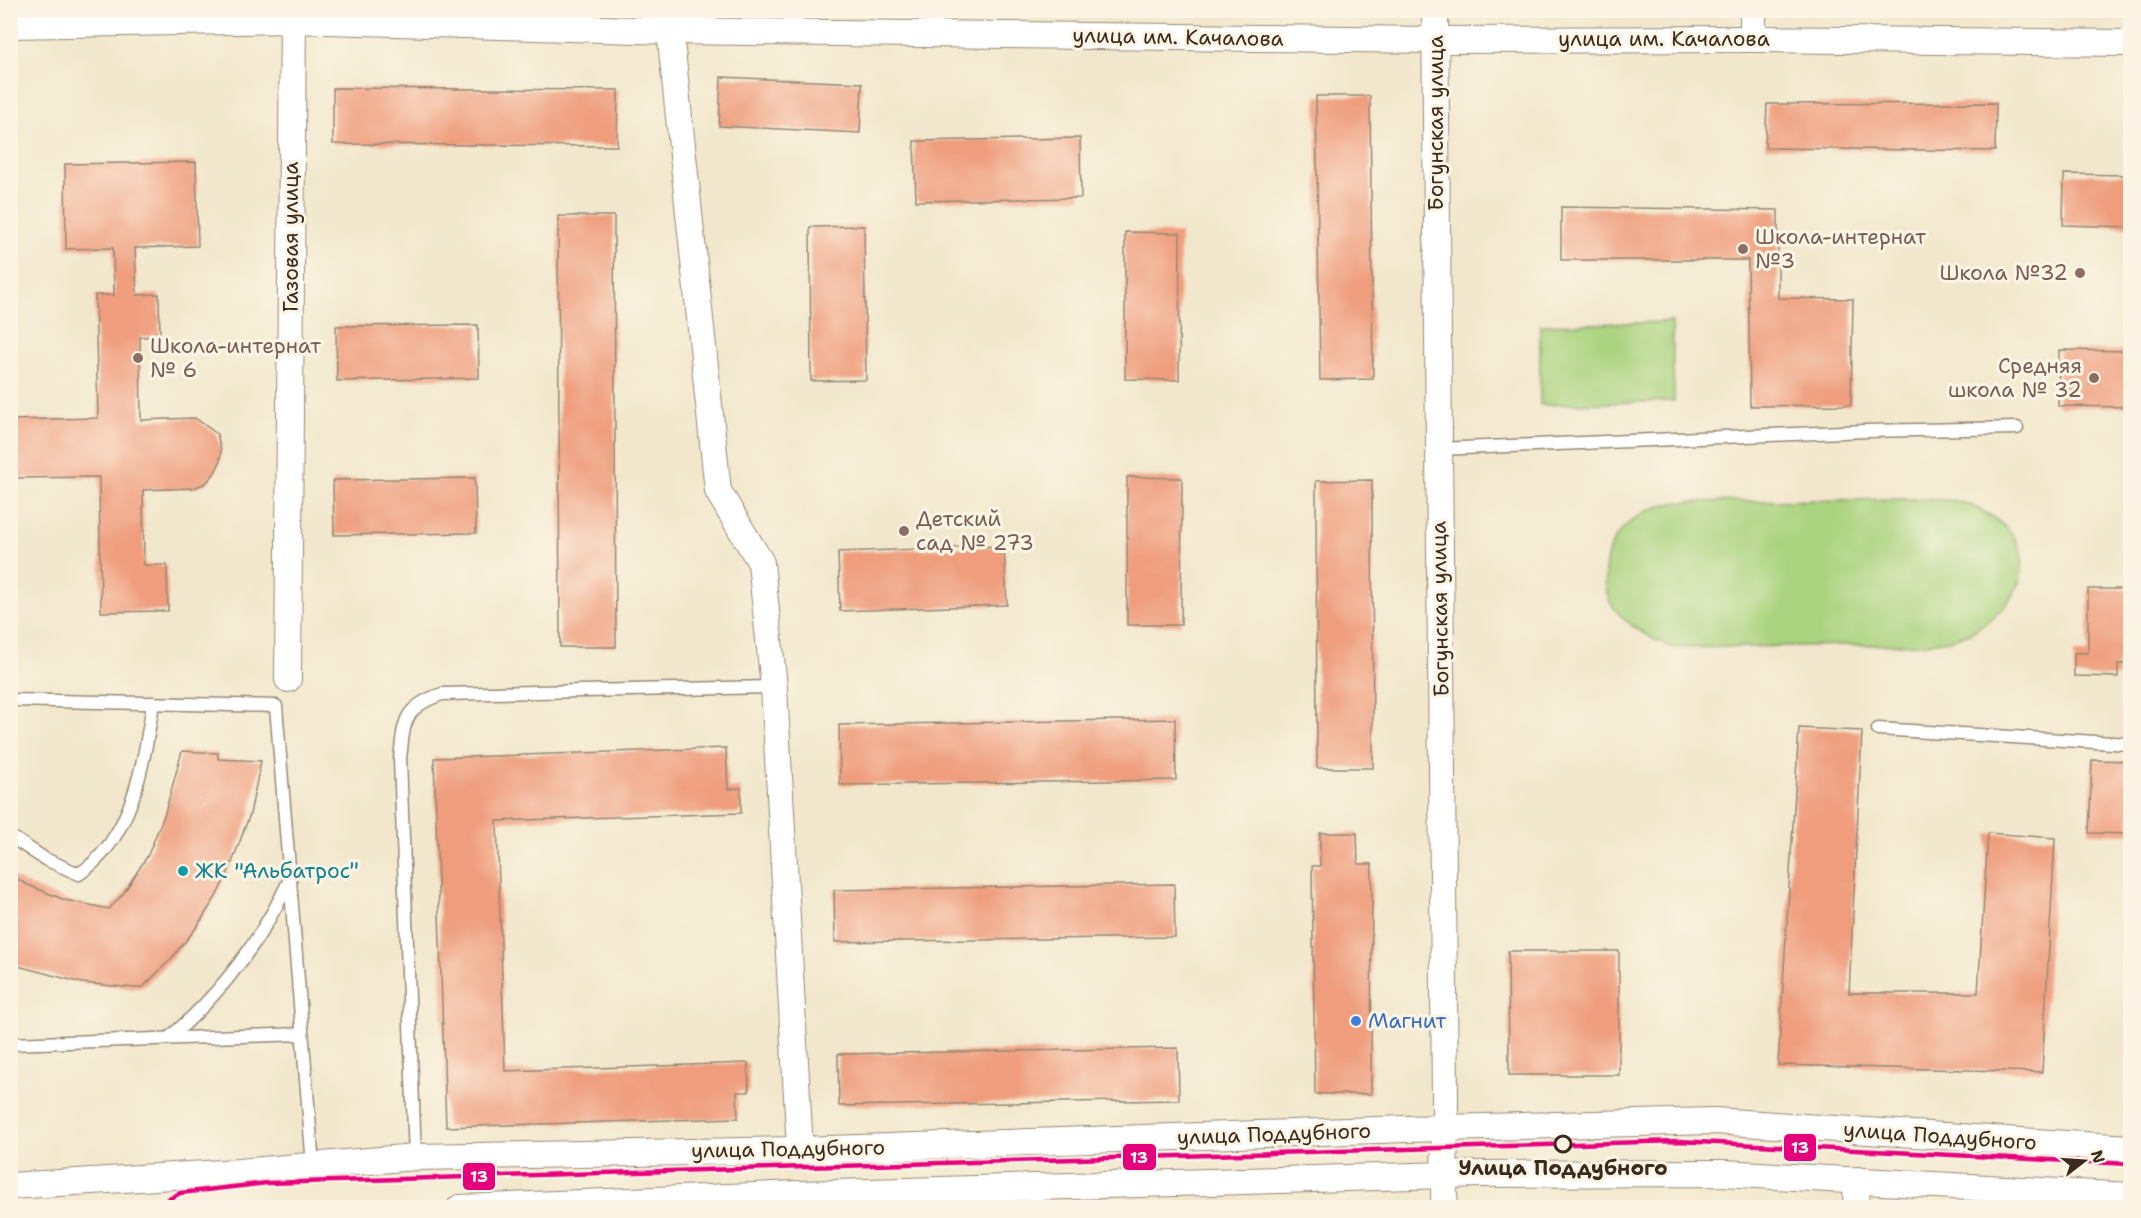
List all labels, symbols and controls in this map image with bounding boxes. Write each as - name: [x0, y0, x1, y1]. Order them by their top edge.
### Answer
- street label: улица им. Качалова: [1072, 21, 1284, 53]
- street label: улица им. Качалова: [1558, 25, 1770, 53]
- street label: Богунская улица: [1422, 35, 1450, 211]
- street label: Газовая улица: [277, 162, 305, 312]
- place label: Школа-интернат №3: [1755, 223, 1926, 275]
- marker: Школа-интернат №3: [1736, 242, 1750, 256]
- place label: Школа №32: [1939, 259, 2068, 287]
- marker: Школа №32: [2073, 266, 2087, 280]
- place label: Школа-интернат № 6: [150, 332, 321, 384]
- marker: Школа-интернат № 6: [131, 351, 145, 365]
- place label: Средняя школа № 32: [1948, 352, 2082, 404]
- marker: Средняя школа № 32: [2087, 371, 2101, 385]
- place label: Детский сад № 273: [916, 505, 1034, 557]
- street label: Богунская улица: [1424, 521, 1456, 697]
- marker: Детский сад № 273: [897, 524, 911, 538]
- place label: ЖК "Альбатрос": [195, 857, 359, 885]
- marker: ЖК "Альбатрос": [176, 864, 190, 878]
- place label: Магнит: [1368, 1007, 1447, 1035]
- marker: Магнит: [1349, 1014, 1363, 1028]
- street label: улица Поддубного: [1842, 1115, 2038, 1157]
- street label: улица Поддубного: [1177, 1117, 1371, 1151]
- north arrow: [2054, 1131, 2114, 1191]
- street label: улица Поддубного: [691, 1133, 885, 1165]
- line badge: 13: [1783, 1133, 1817, 1162]
- marker: Улица Поддубного: [1554, 1135, 1572, 1153]
- text: 13: [1791, 1137, 1809, 1158]
- line badge: 13: [1122, 1143, 1157, 1171]
- text: 13: [1130, 1147, 1148, 1168]
- text: N: [2086, 1148, 2110, 1166]
- place label: Улица Поддубного: [1458, 1154, 1668, 1182]
- line badge: 13: [462, 1162, 496, 1191]
- text: 13: [470, 1166, 488, 1187]

